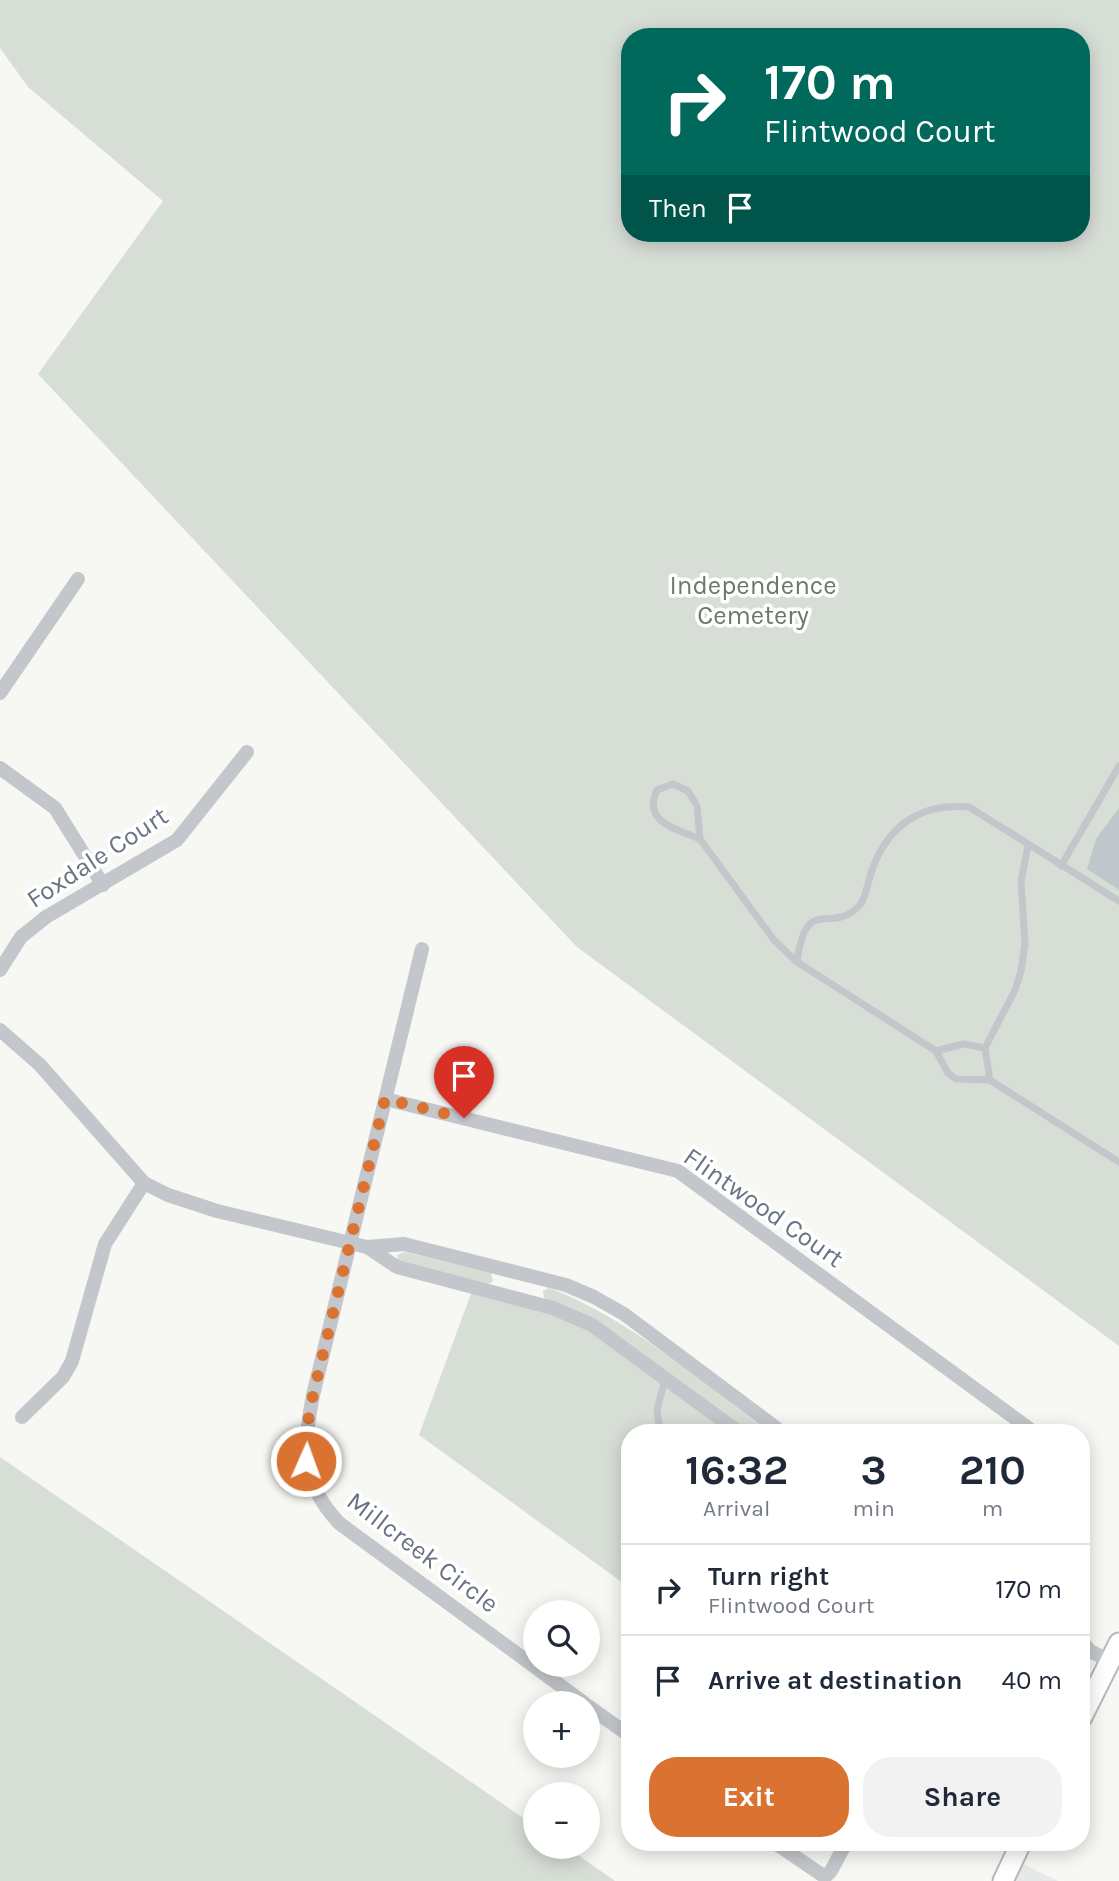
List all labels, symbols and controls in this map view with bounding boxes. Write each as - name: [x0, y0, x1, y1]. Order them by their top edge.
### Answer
- text: 170 m: [764, 54, 896, 111]
- icon: right: [649, 56, 740, 147]
- text: Flintwood Court: [764, 113, 995, 150]
- icon: arrive: [721, 189, 759, 227]
- text: Then: [649, 193, 707, 224]
- park label: Independence Cemetery: [669, 570, 837, 631]
- street label: Foxdale Court: [21, 800, 174, 915]
- pin: [434, 1046, 494, 1118]
- icon: arrive: [445, 1057, 483, 1095]
- street label: Flintwood Court: [678, 1141, 850, 1274]
- position arrow: [269, 1424, 343, 1498]
- text: 16:32: [685, 1445, 788, 1495]
- text: 3: [861, 1445, 887, 1495]
- text: 210: [959, 1445, 1026, 1495]
- street label: Millcreek Circle: [341, 1485, 505, 1619]
- text: Arrival: [703, 1495, 770, 1522]
- text: min: [853, 1495, 895, 1522]
- text: m: [982, 1495, 1003, 1522]
- text: Turn right: [708, 1561, 829, 1592]
- icon: right: [649, 1571, 687, 1609]
- text: 170 m: [995, 1574, 1062, 1605]
- text: Flintwood Court: [708, 1592, 874, 1619]
- map controls: [523, 1600, 600, 1859]
- button: search: [523, 1600, 600, 1677]
- icon: arrive: [649, 1662, 687, 1700]
- text: Arrive at destination: [708, 1665, 962, 1696]
- text: 40 m: [1002, 1665, 1062, 1696]
- button: +: [523, 1691, 600, 1768]
- button: Exit: [649, 1757, 849, 1837]
- button: Share: [863, 1757, 1062, 1837]
- button: −: [523, 1782, 600, 1859]

